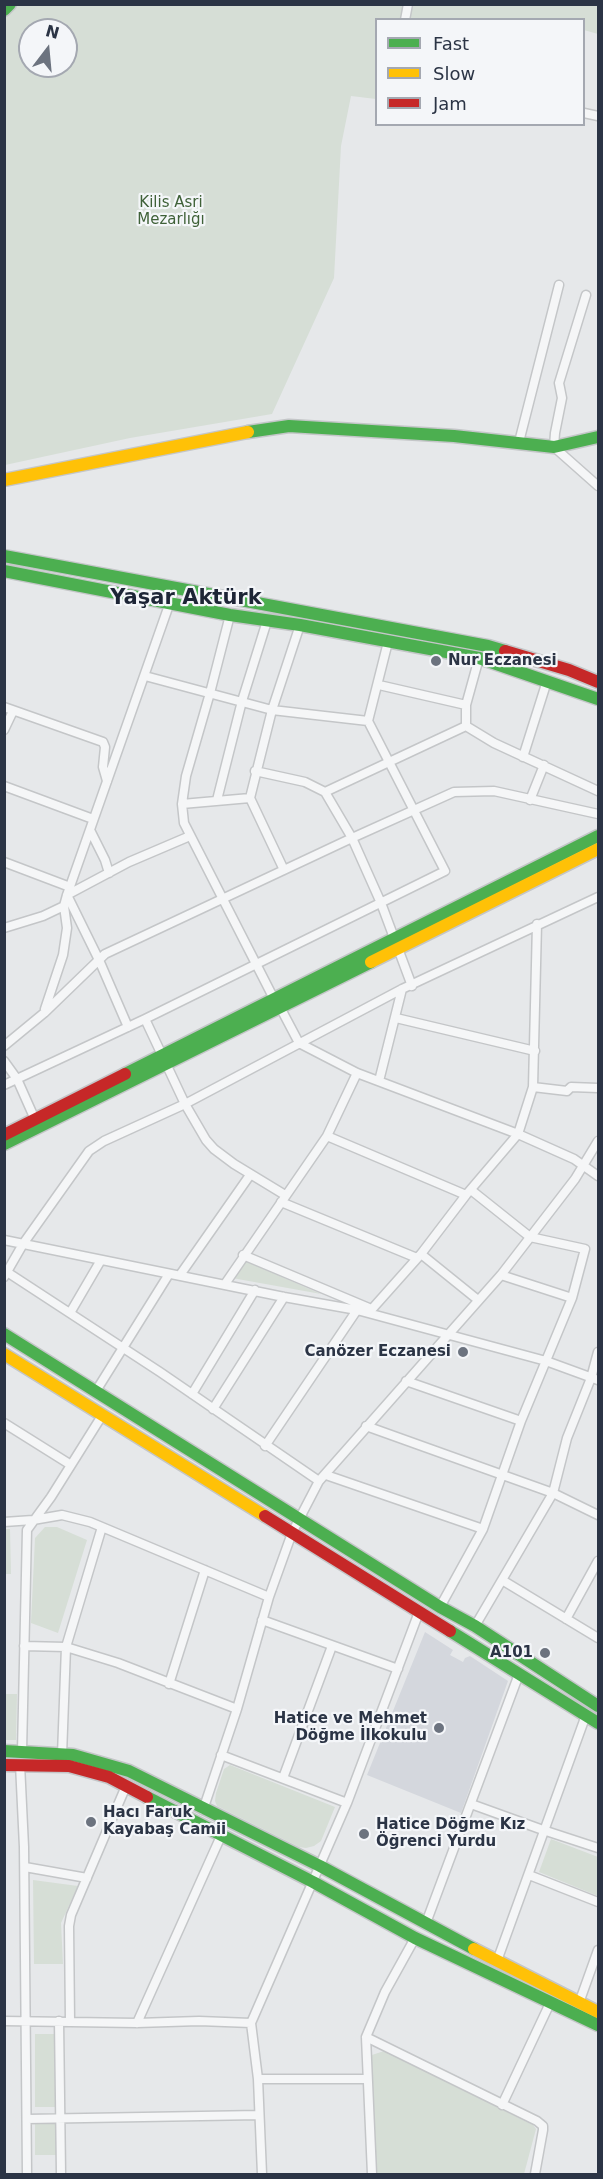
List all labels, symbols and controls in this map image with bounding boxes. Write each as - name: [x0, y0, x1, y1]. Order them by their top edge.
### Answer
- north arrow: [18, 18, 78, 78]
- legend: [375, 18, 585, 126]
- text: N: [43, 21, 62, 43]
- text: Fast: [433, 33, 469, 54]
- text: Slow: [433, 63, 475, 84]
- text: Jam: [433, 93, 467, 114]
- park label: Kilis Asri Mezarlığı: [137, 194, 205, 229]
- district label: Yaşar Aktürk: [110, 586, 262, 612]
- place label: Nur Eczanesi: [448, 652, 557, 670]
- marker: Nur Eczanesi: [429, 654, 443, 668]
- place label: Canözer Eczanesi: [304, 1343, 451, 1361]
- marker: Canözer Eczanesi: [456, 1345, 470, 1359]
- place label: A101: [490, 1644, 533, 1662]
- marker: A101: [538, 1646, 552, 1660]
- place label: Hatice ve Mehmet Döğme İlkokulu: [274, 1710, 427, 1745]
- marker: Hatice ve Mehmet Döğme İlkokulu: [432, 1721, 446, 1735]
- place label: Hacı Faruk Kayabaş Camii: [103, 1804, 226, 1839]
- marker: Hacı Faruk Kayabaş Camii: [84, 1815, 98, 1829]
- place label: Hatice Döğme Kız Öğrenci Yurdu: [376, 1816, 525, 1851]
- marker: Hatice Döğme Kız Öğrenci Yurdu: [357, 1827, 371, 1841]

